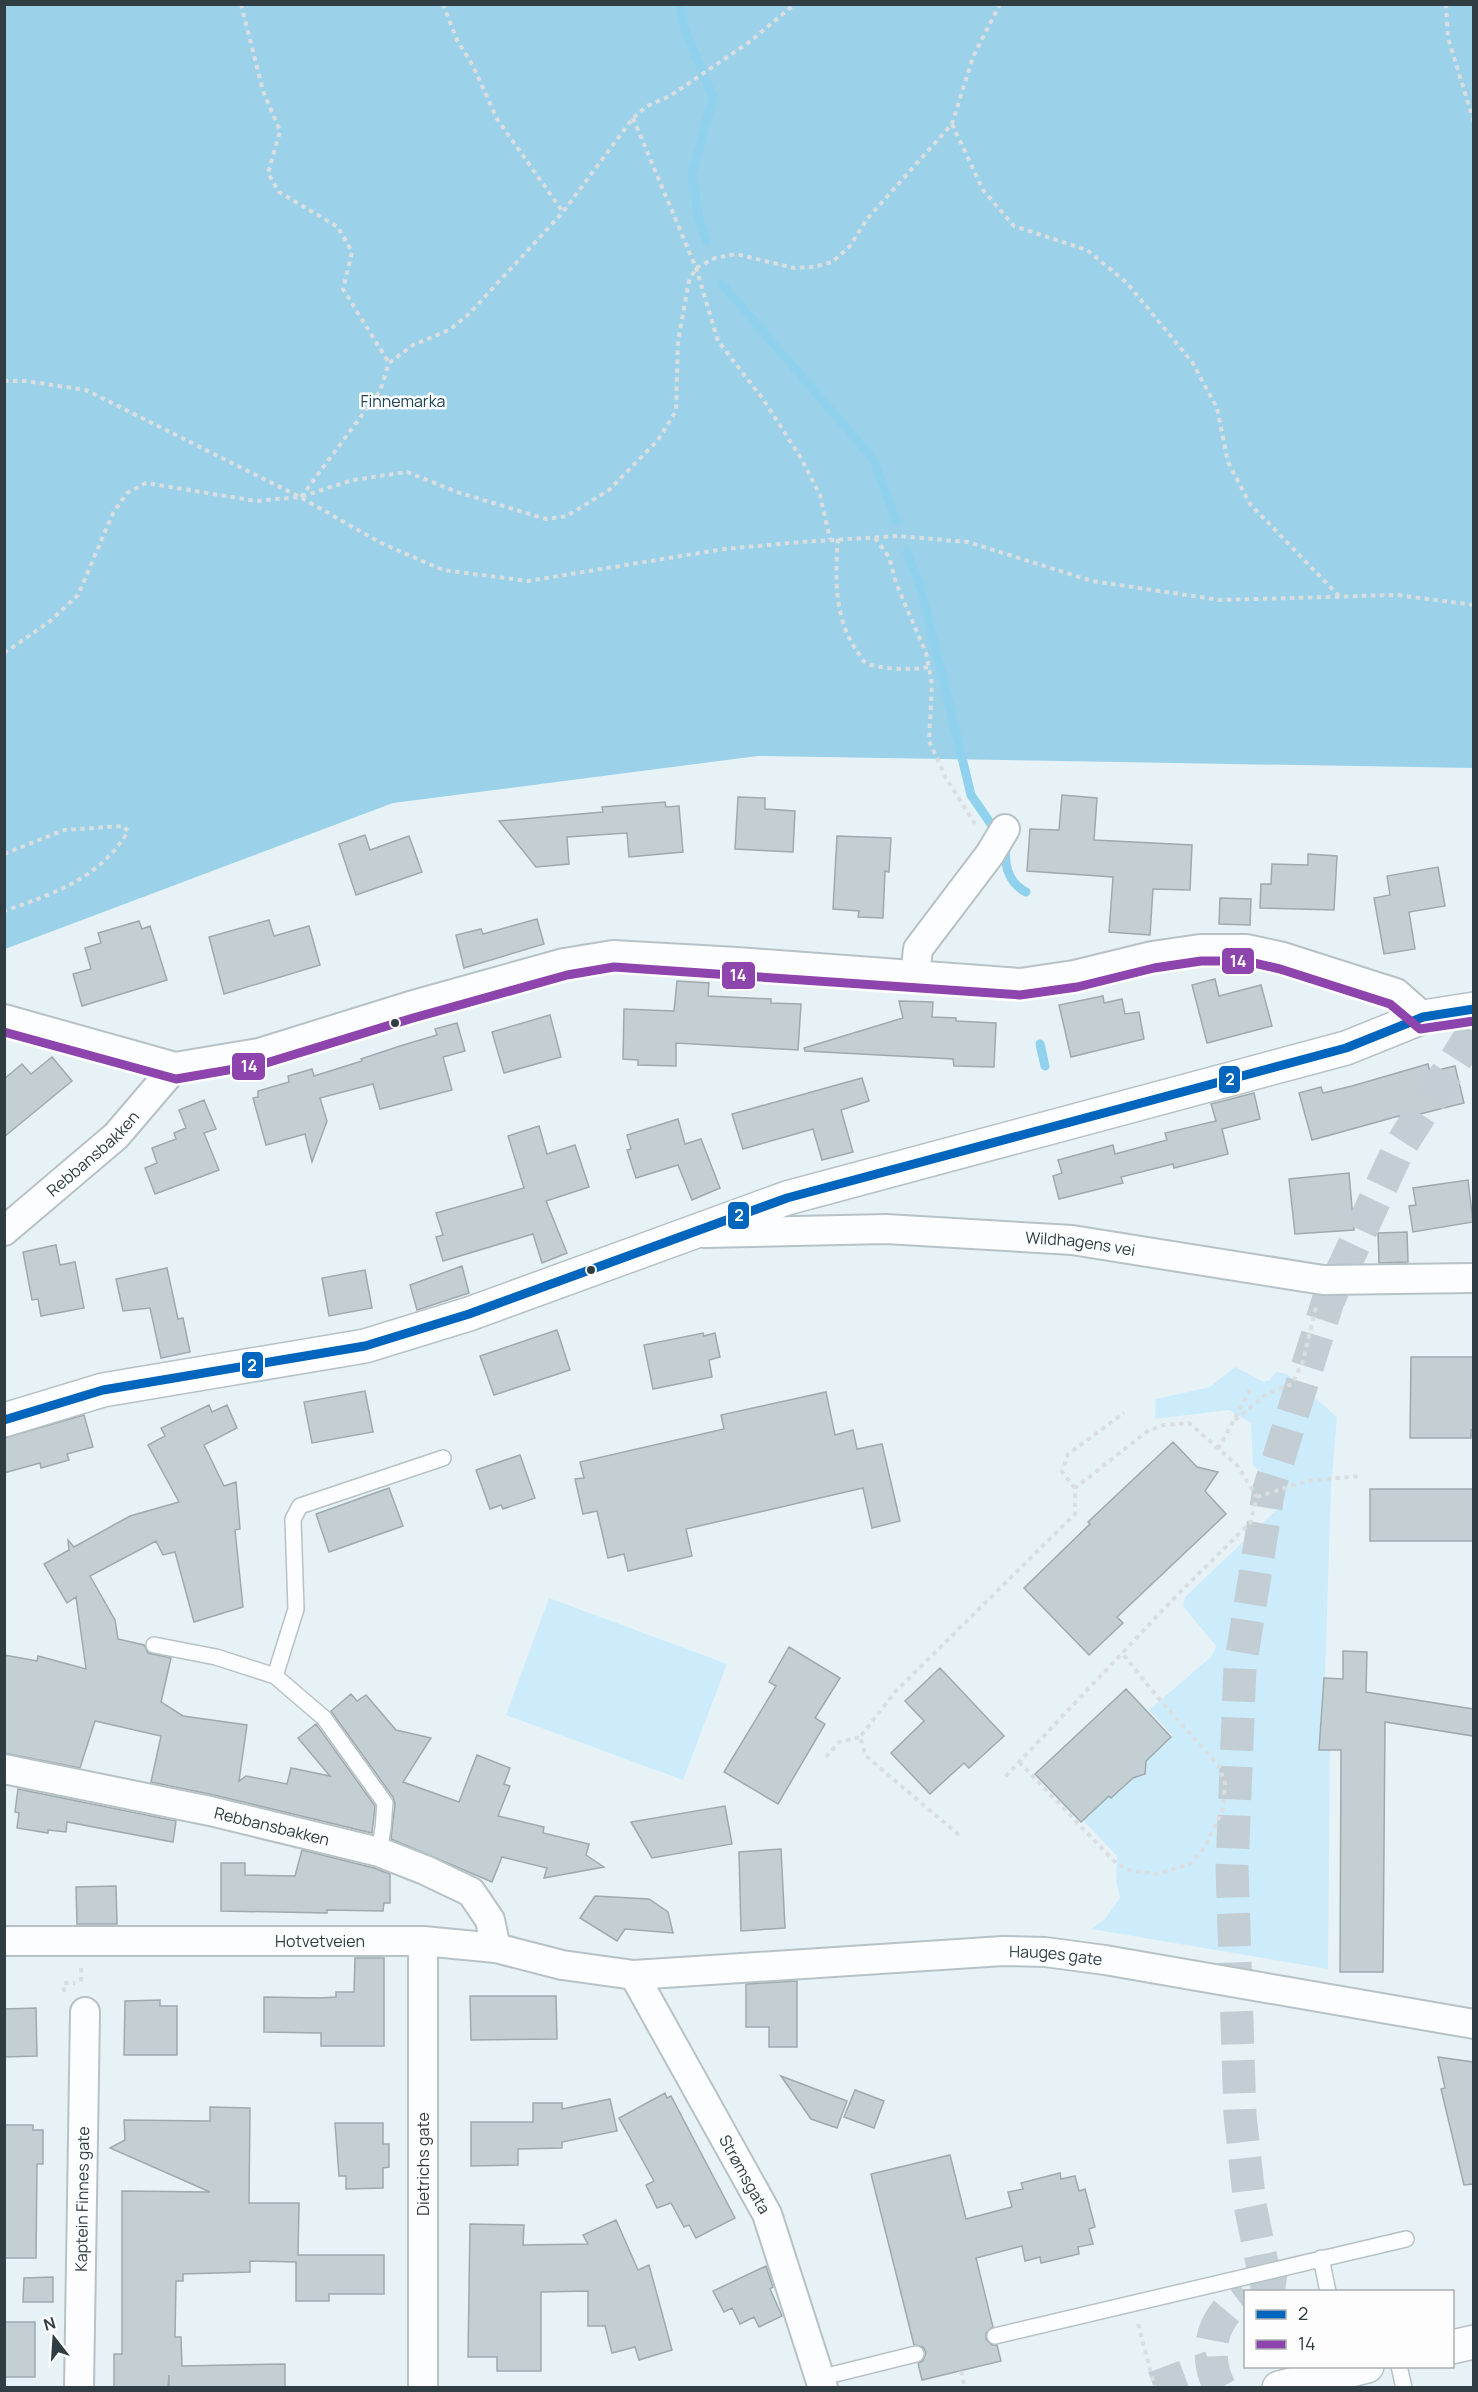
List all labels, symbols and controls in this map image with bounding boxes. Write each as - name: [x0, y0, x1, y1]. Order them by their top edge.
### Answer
- park label: Finnemarka: [361, 390, 445, 412]
- line badge: 14: [1221, 947, 1255, 975]
- text: 14: [1230, 950, 1246, 972]
- line badge: 14: [721, 961, 756, 990]
- text: 14: [730, 964, 746, 986]
- unlabelled marker: [389, 1017, 401, 1029]
- line badge: 14: [231, 1052, 266, 1081]
- text: 14: [241, 1055, 257, 1077]
- line badge: 2: [1218, 1065, 1241, 1094]
- text: 2: [1225, 1068, 1235, 1090]
- street label: Rebbansbakken: [42, 1106, 144, 1201]
- line badge: 2: [727, 1201, 750, 1230]
- text: 2: [734, 1204, 744, 1226]
- street label: Wildhagens vei: [1025, 1226, 1137, 1261]
- unlabelled marker: [585, 1264, 597, 1276]
- line badge: 2: [241, 1351, 264, 1379]
- text: 2: [247, 1354, 257, 1376]
- street label: Rebbansbakken: [212, 1801, 332, 1851]
- street label: Hotvetveien: [275, 1930, 365, 1952]
- street label: Hauges gate: [1009, 1940, 1104, 1971]
- street label: Dietrichs gate: [412, 2112, 434, 2216]
- street label: Kaptein Finnes gate: [70, 2126, 94, 2272]
- street label: Strømsgata: [714, 2131, 776, 2218]
- legend: [1244, 2290, 1454, 2368]
- text: 2: [1298, 2301, 1308, 2325]
- north arrow: [24, 2308, 84, 2368]
- text: N: [41, 2311, 58, 2336]
- text: 14: [1298, 2331, 1316, 2355]

